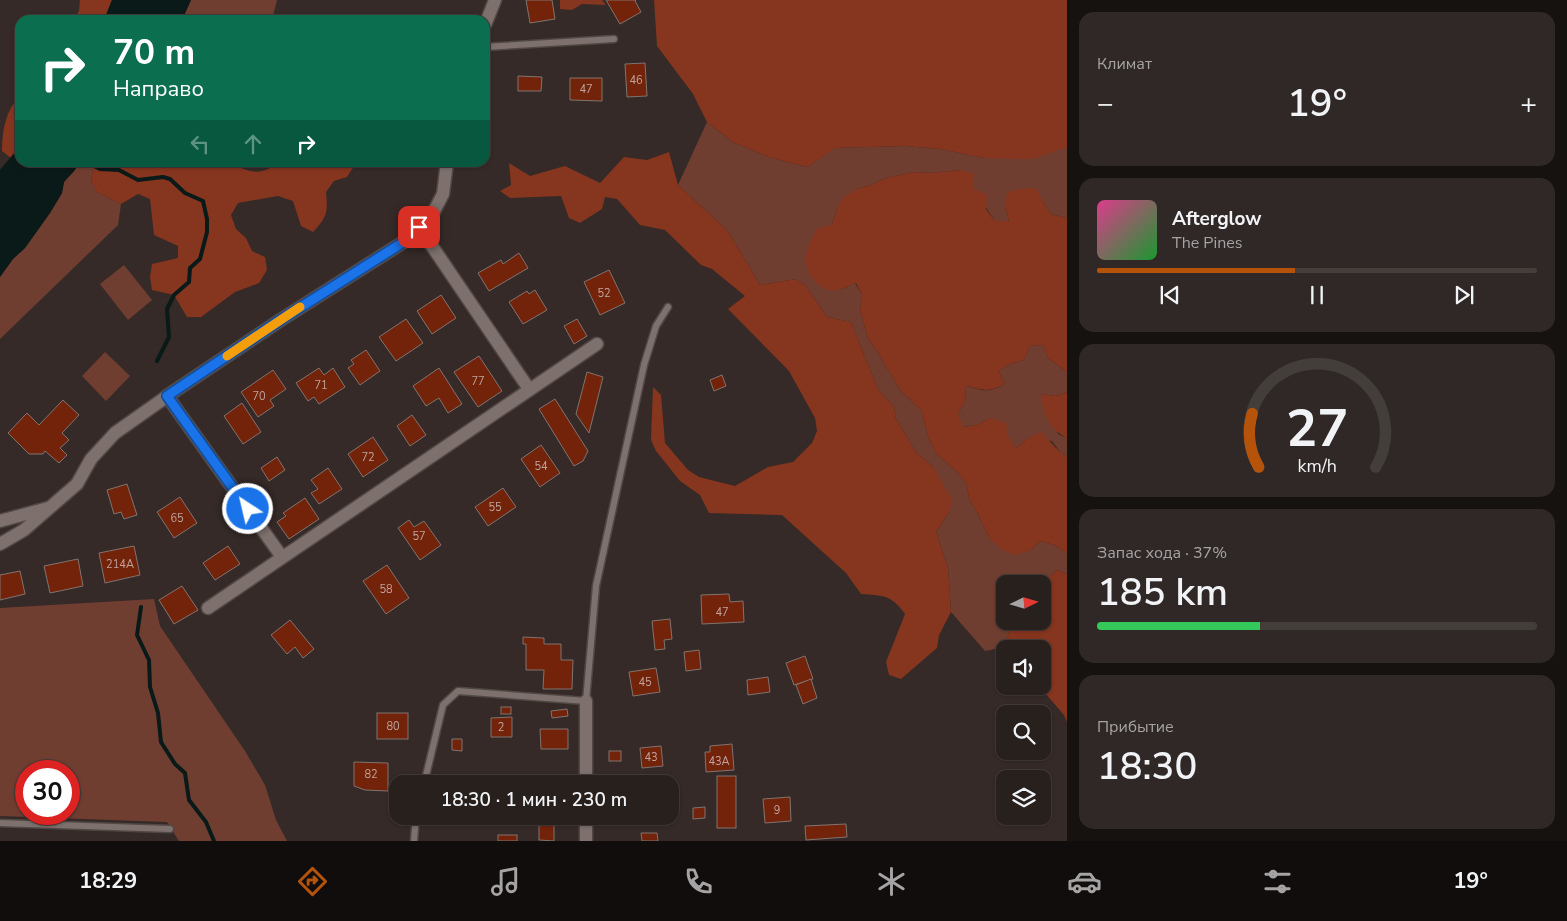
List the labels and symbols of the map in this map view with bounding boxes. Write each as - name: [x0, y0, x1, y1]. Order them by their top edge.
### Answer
- house number: 46: [629, 73, 643, 88]
- house number: 47: [579, 82, 593, 97]
- pin: [398, 206, 440, 248]
- house number: 52: [597, 286, 611, 301]
- house number: 77: [471, 374, 485, 389]
- house number: 71: [314, 378, 328, 393]
- house number: 70: [252, 389, 266, 404]
- house number: 72: [361, 450, 375, 465]
- house number: 54: [534, 459, 548, 474]
- position arrow: [221, 482, 273, 534]
- house number: 55: [488, 500, 502, 515]
- house number: 65: [170, 511, 184, 526]
- house number: 57: [412, 529, 426, 544]
- house number: 214А: [106, 557, 134, 572]
- north arrow: [996, 575, 1051, 630]
- house number: 58: [379, 582, 393, 597]
- house number: 47: [715, 605, 729, 620]
- house number: 45: [638, 675, 652, 690]
- house number: 80: [386, 719, 400, 734]
- house number: 2: [498, 720, 504, 735]
- house number: 43: [644, 750, 658, 765]
- house number: 43А: [708, 754, 730, 769]
- speed limit sign: 30: [15, 760, 80, 825]
- house number: 82: [364, 767, 378, 782]
- house number: 9: [774, 803, 780, 818]

